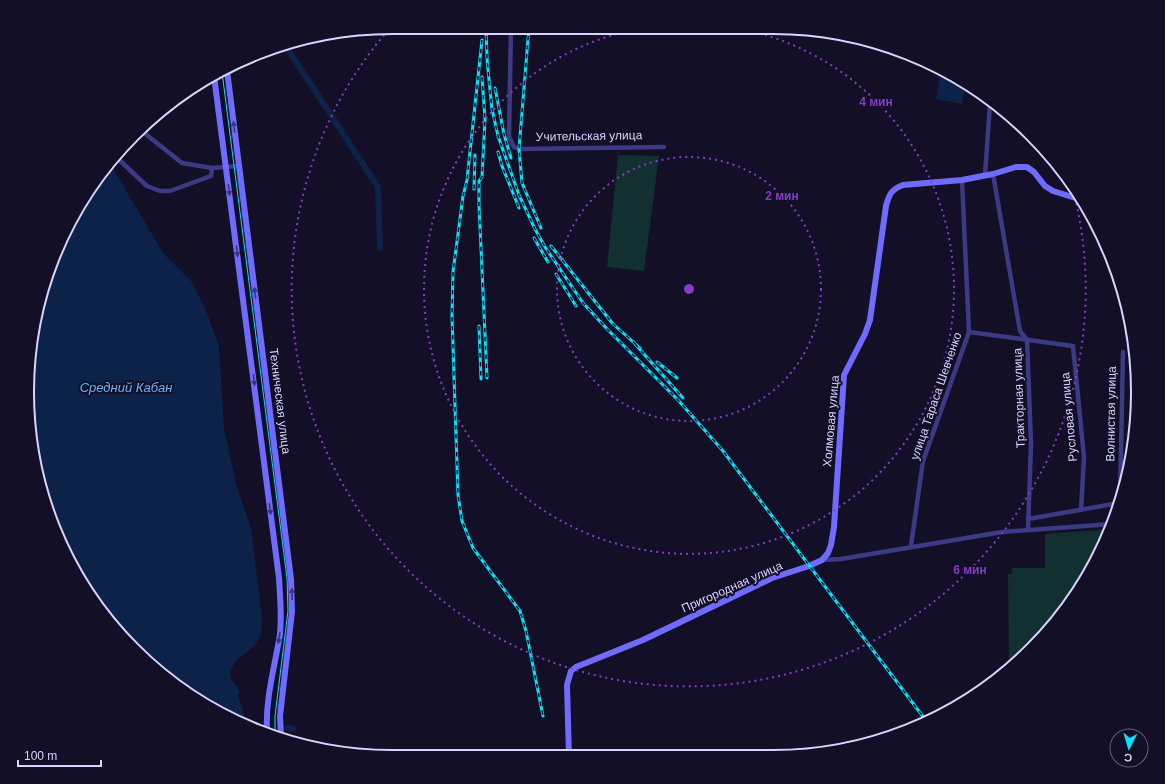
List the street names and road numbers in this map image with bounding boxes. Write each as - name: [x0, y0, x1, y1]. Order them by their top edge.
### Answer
- street label: Учительская улица: [536, 128, 643, 144]
- street label: улица Тараса Шевченко: [908, 330, 965, 462]
- street label: Техническая улица: [267, 347, 293, 455]
- street label: Тракторная улица: [1010, 347, 1028, 448]
- street label: Волнистая улица: [1103, 366, 1119, 462]
- street label: Русловая улица: [1058, 372, 1080, 462]
- street label: Холмовая улица: [820, 374, 842, 467]
- street label: Пригородная улица: [679, 558, 785, 616]

